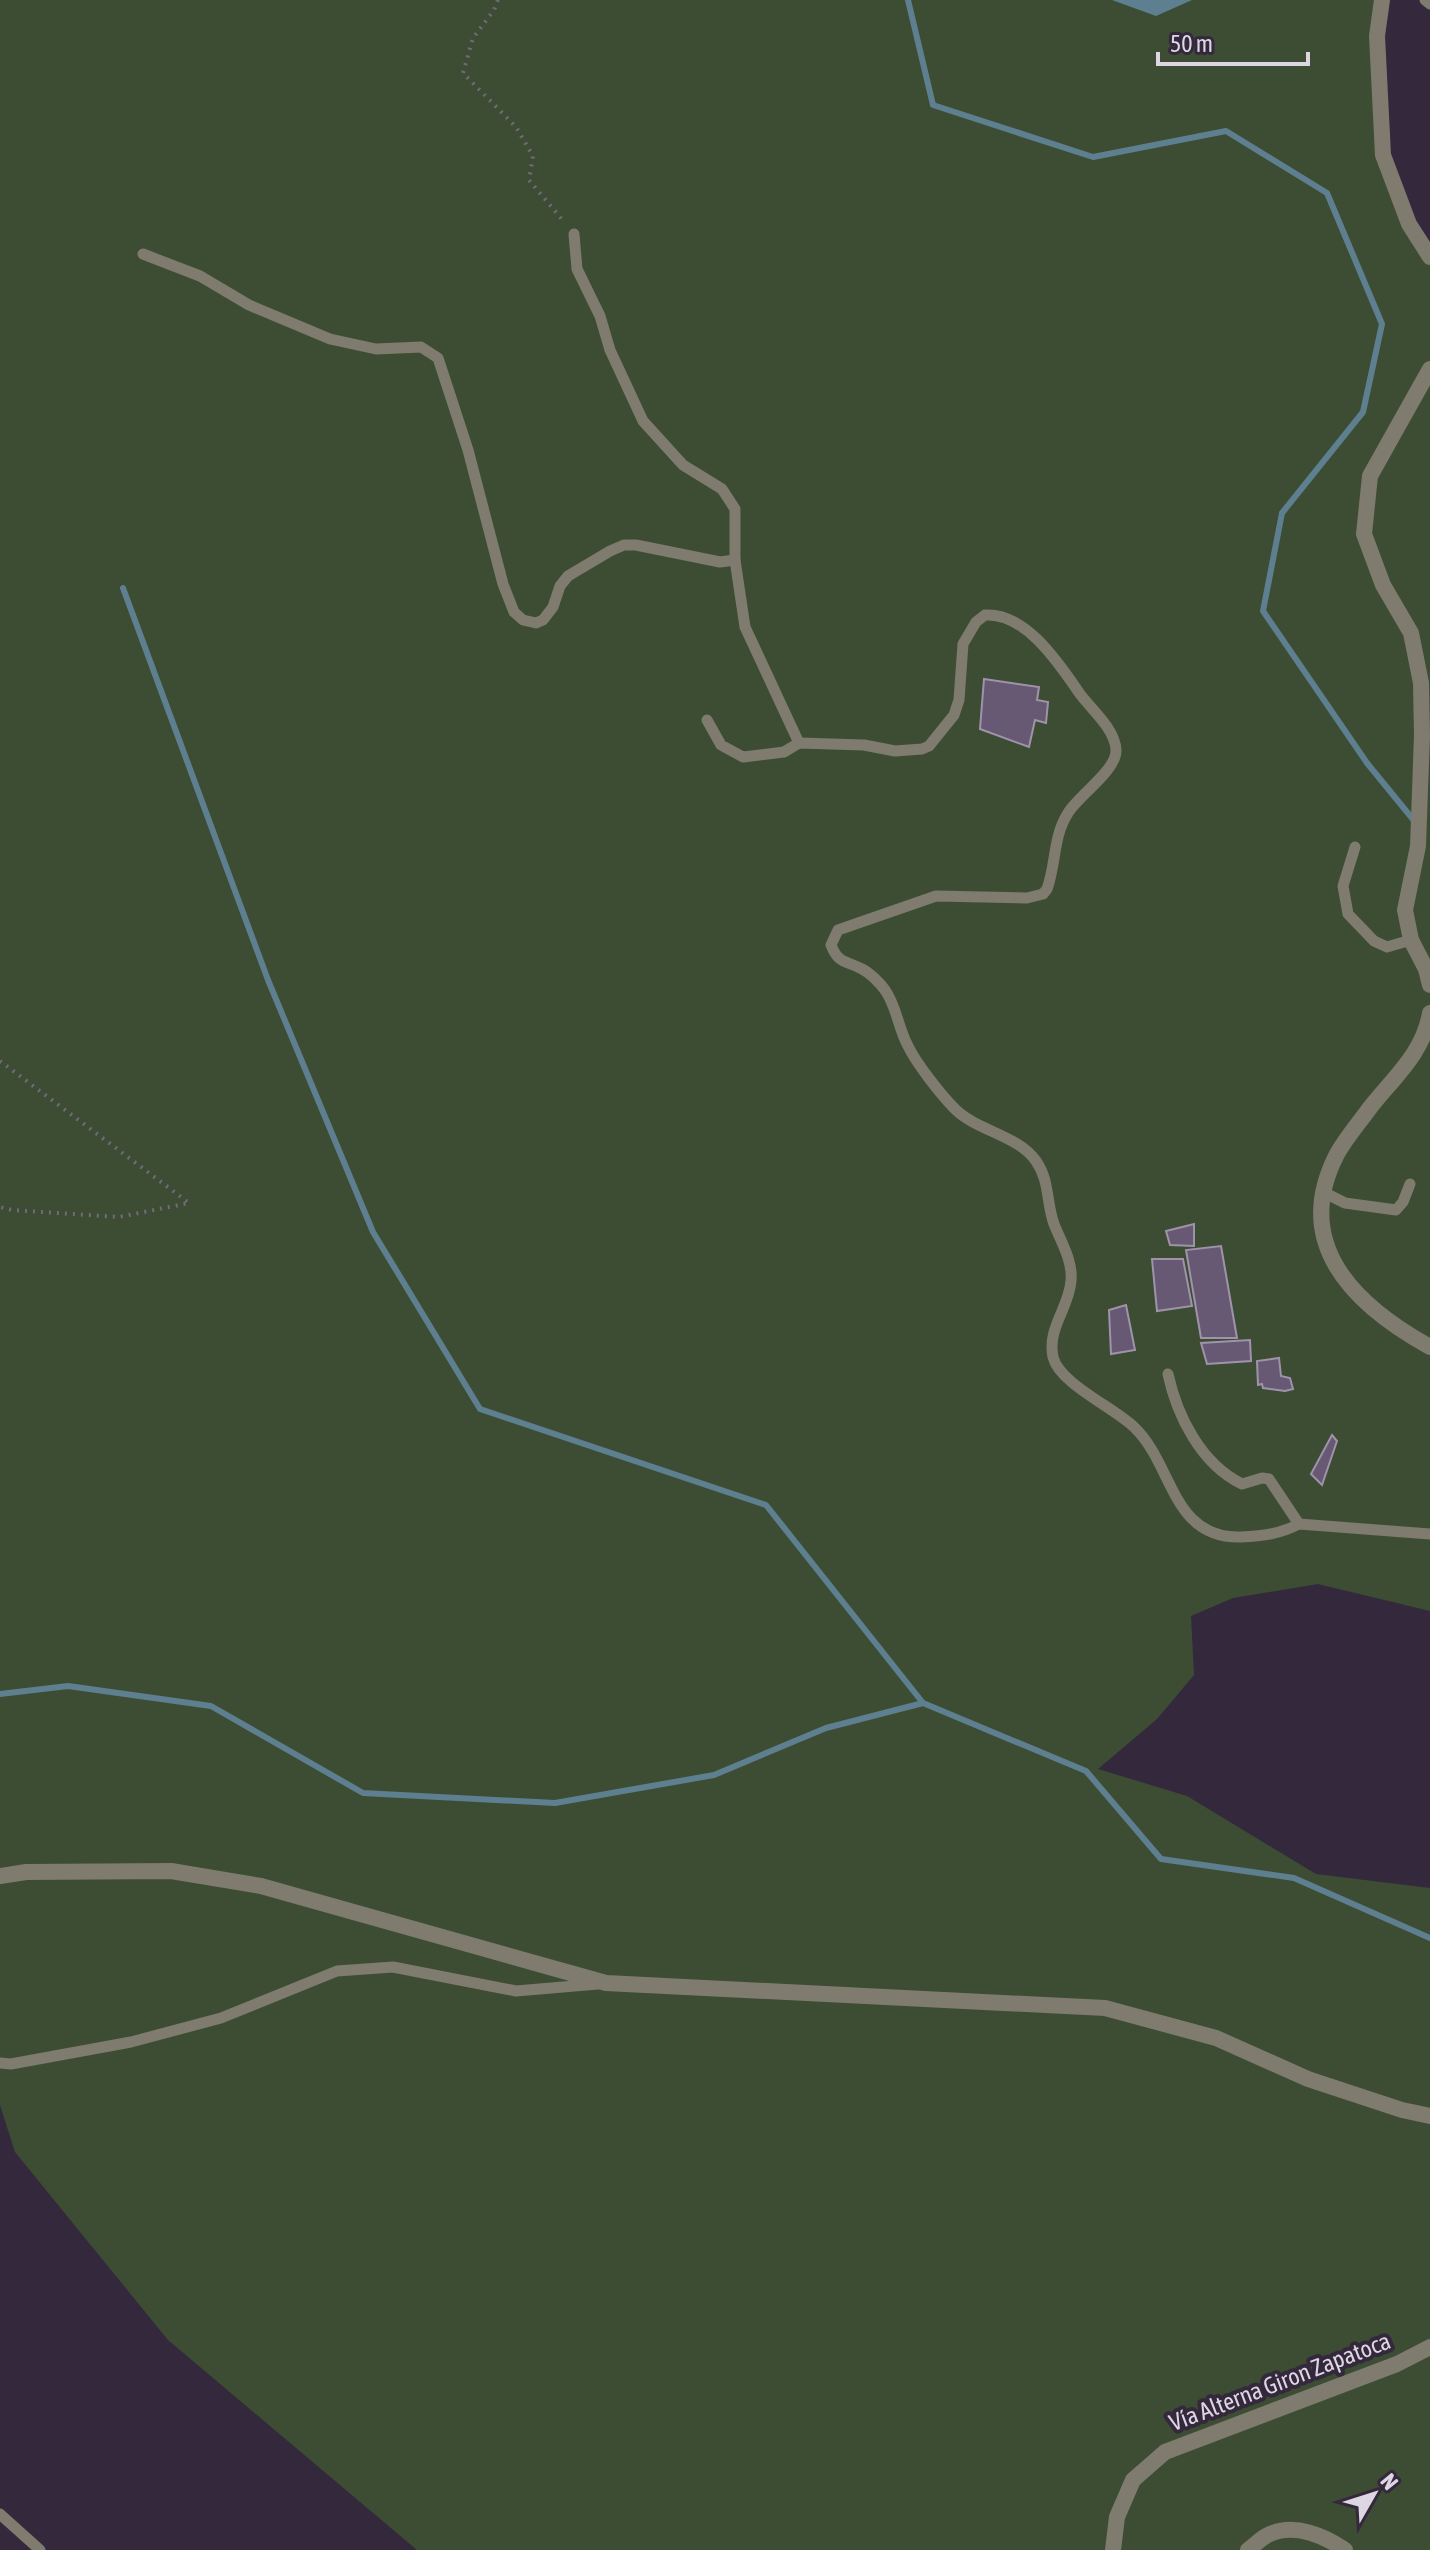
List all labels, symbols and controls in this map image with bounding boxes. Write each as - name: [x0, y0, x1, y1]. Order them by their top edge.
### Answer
- scale bar: [1158, 16, 1308, 66]
- text: 50 m: [1170, 30, 1213, 57]
- street label: Vía Alterna Giron Zapatoca: [1165, 2327, 1394, 2436]
- north arrow: [1334, 2454, 1414, 2534]
- text: N: [1375, 2468, 1404, 2495]

